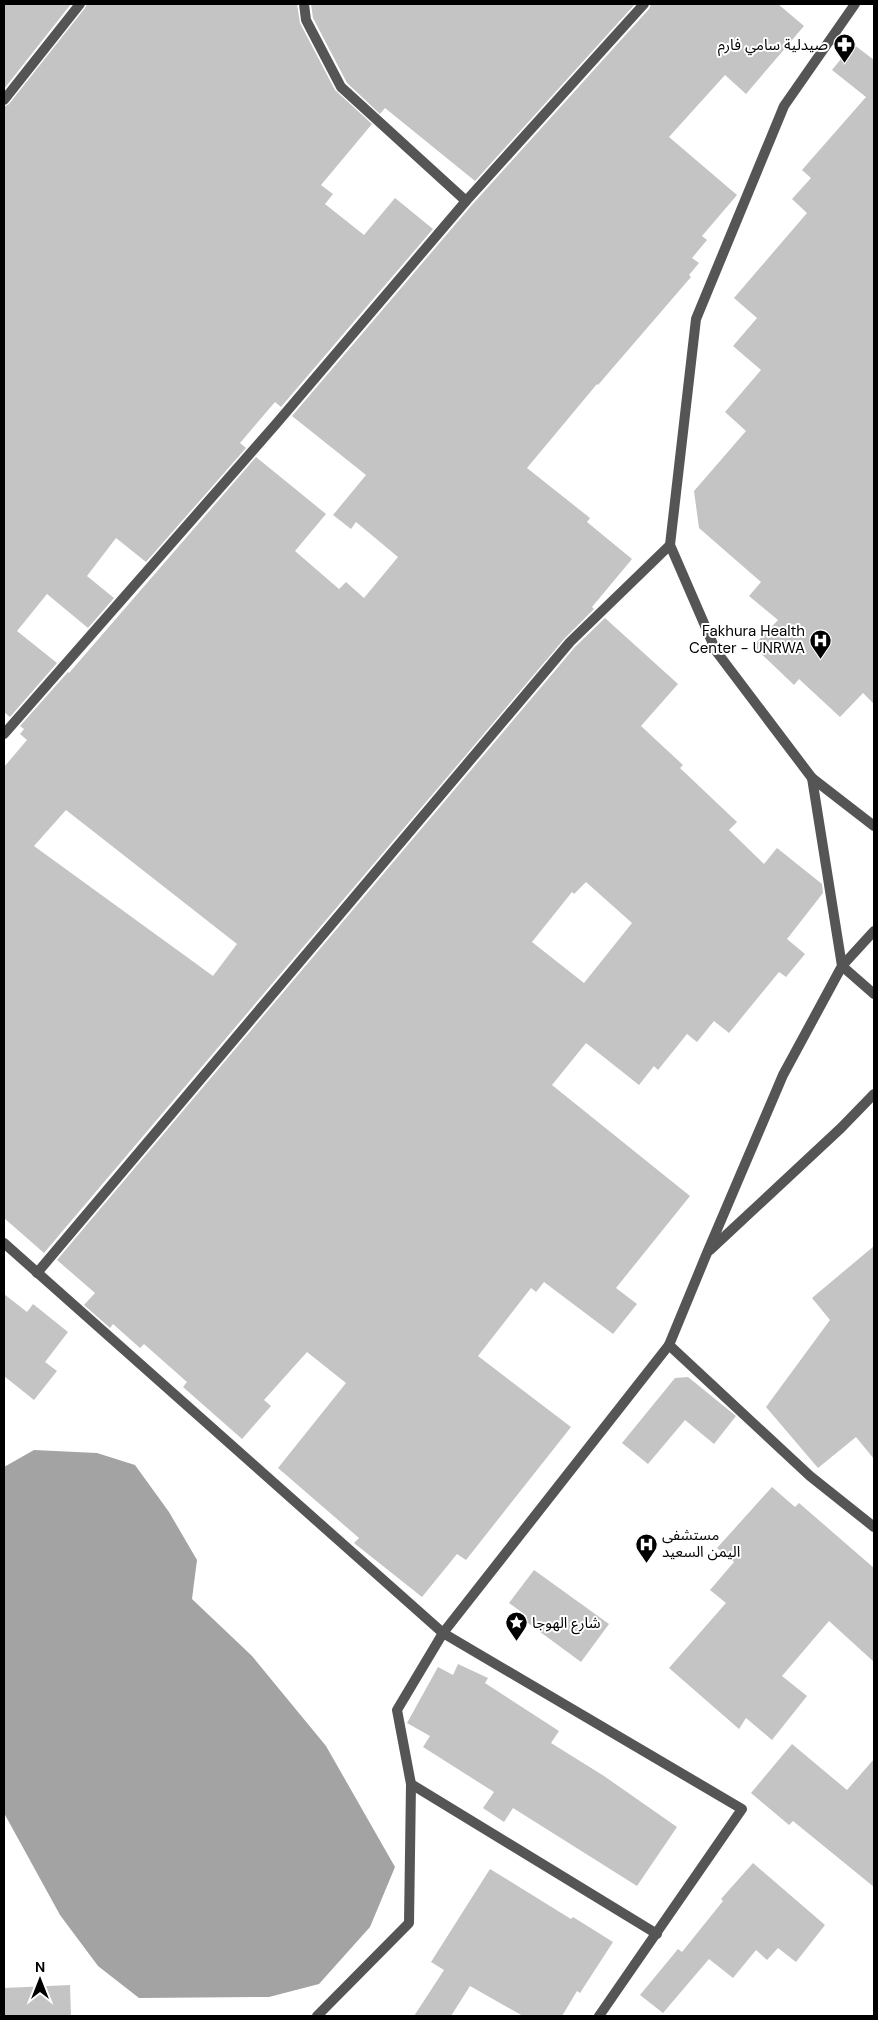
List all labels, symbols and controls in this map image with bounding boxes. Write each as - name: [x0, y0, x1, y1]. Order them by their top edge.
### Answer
- pharmacy icon: صيدلية سامي فارم: [832, 33, 856, 64]
- place label: صيدلية سامي فارم: [718, 35, 828, 56]
- place label: Fakhura Health Center - UNRWA: [689, 621, 805, 658]
- hospital icon: Fakhura Health Center - UNRWA: [809, 628, 833, 659]
- place label: مستشفى اليمن السعيد: [662, 1525, 740, 1562]
- hospital icon: مستشفى اليمن السعيد: [634, 1532, 658, 1563]
- place icon: شارع الهوجا: [504, 1611, 528, 1642]
- place label: شارع الهوجا: [532, 1613, 601, 1635]
- north arrow: [15, 1955, 65, 2005]
- text: N: [35, 1958, 45, 1976]

